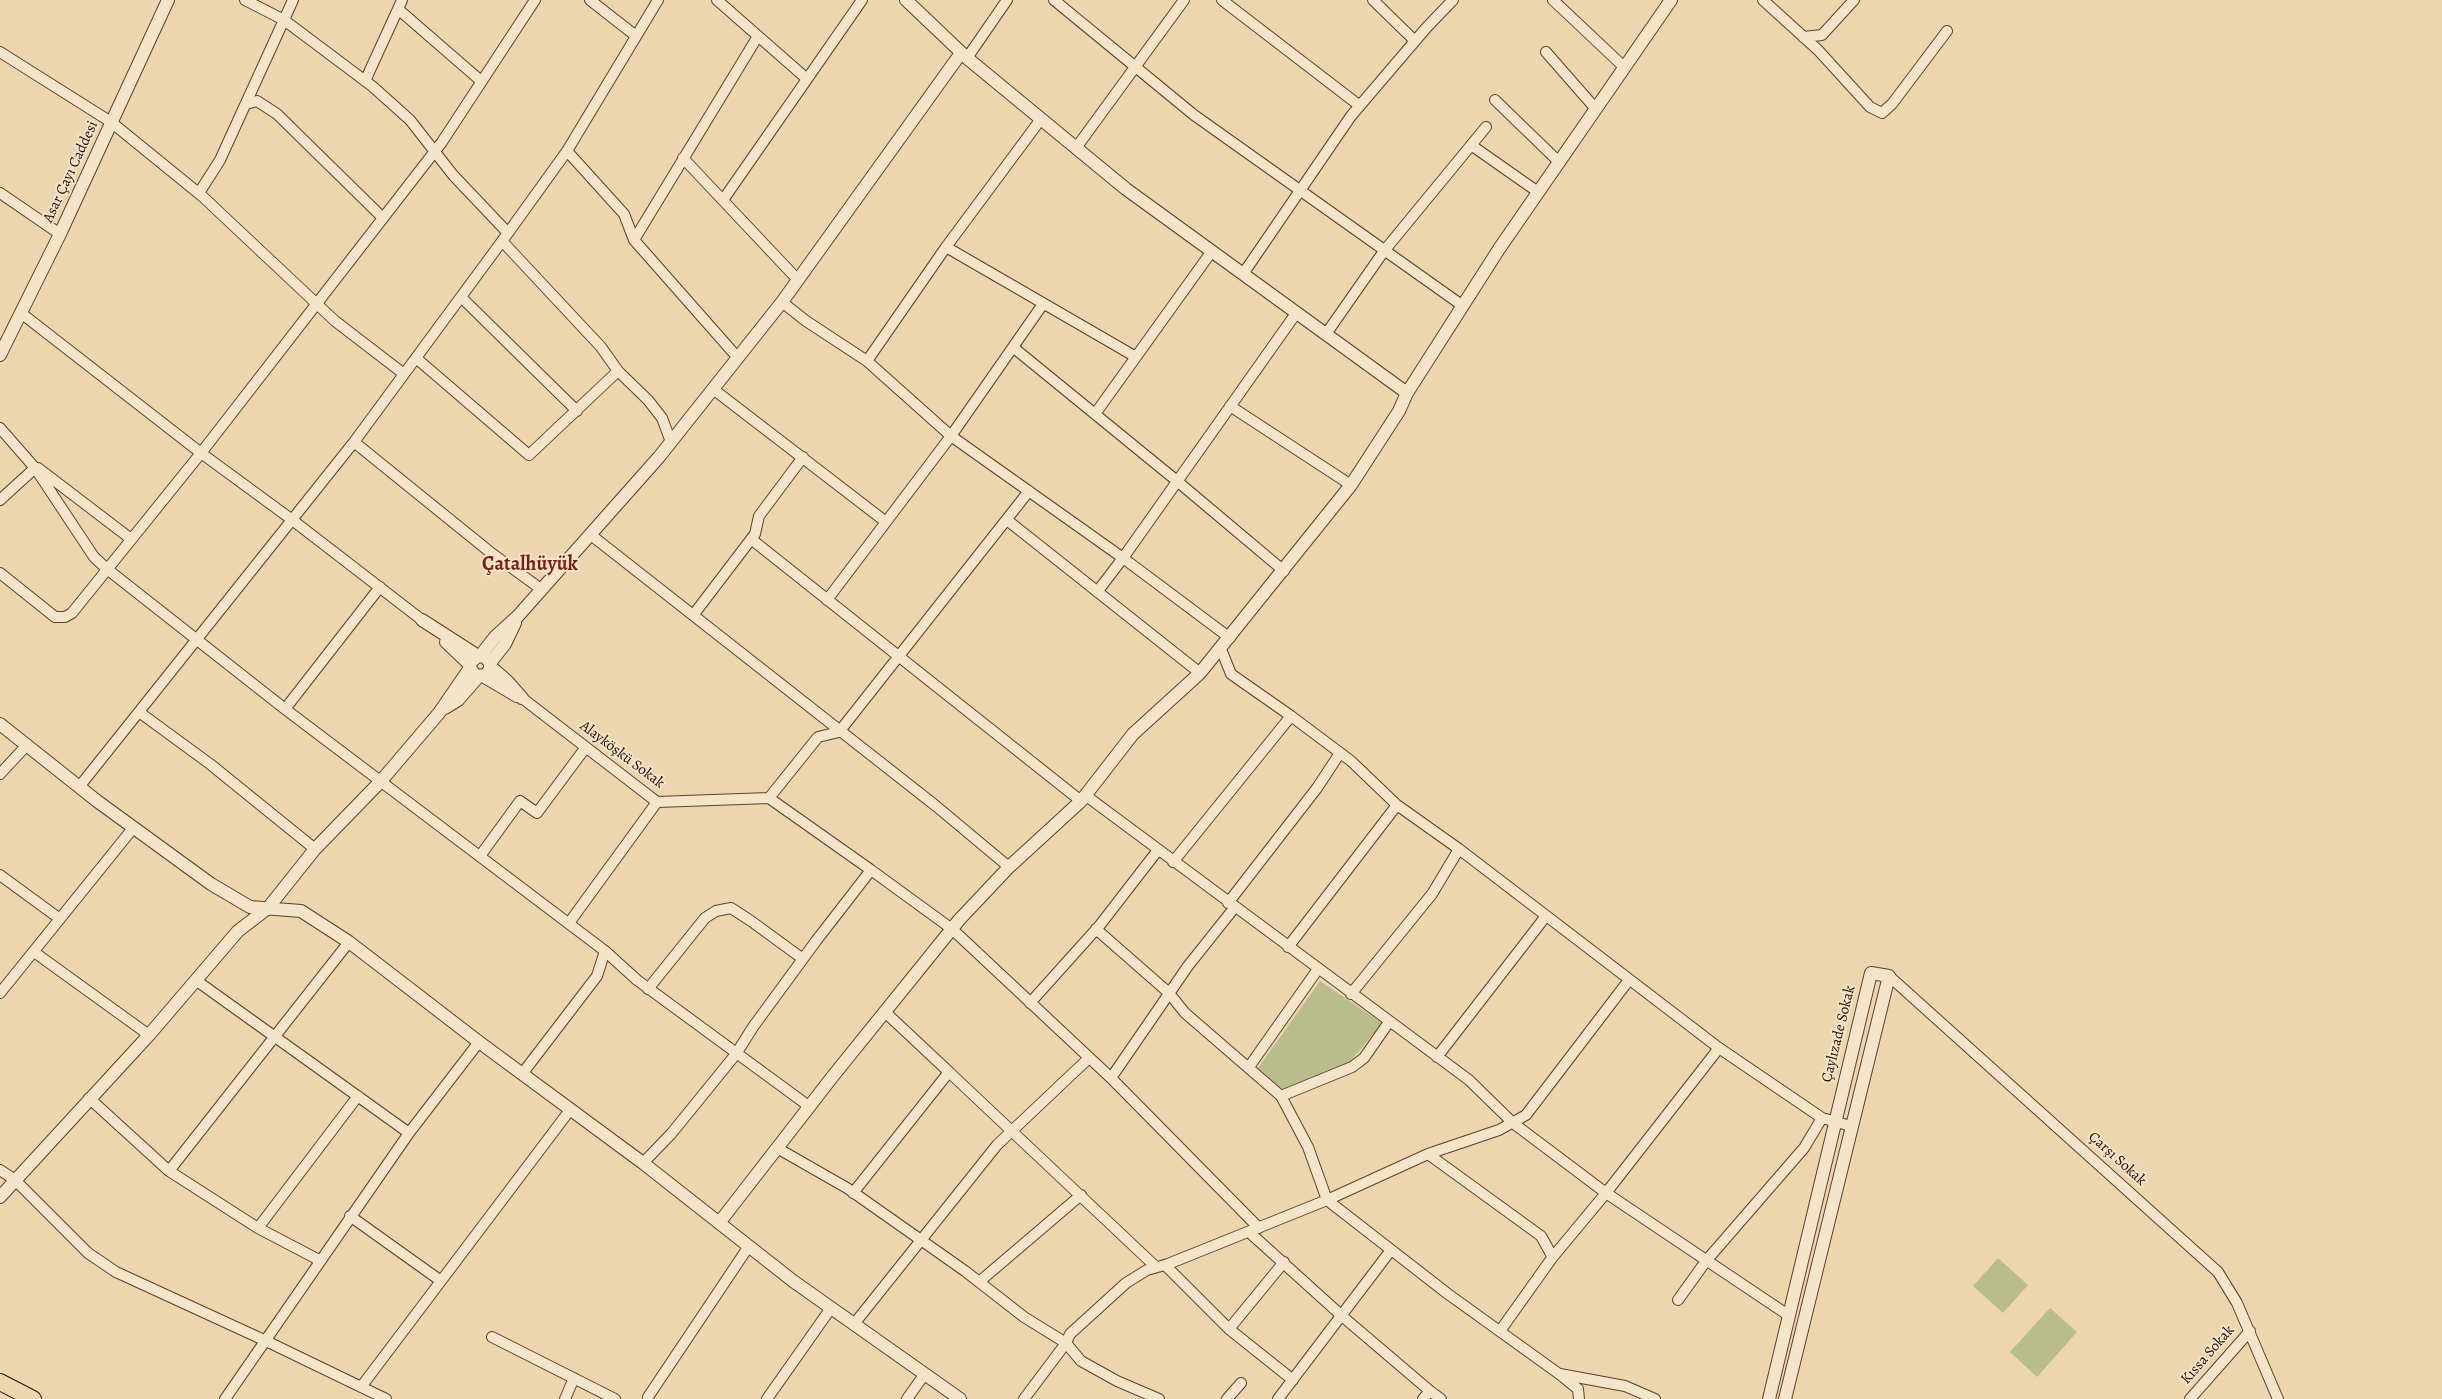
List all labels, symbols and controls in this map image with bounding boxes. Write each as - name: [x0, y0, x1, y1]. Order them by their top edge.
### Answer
- street label: Asar Çayı Caddesi: [40, 118, 102, 226]
- district label: Çatalhüyük: [482, 553, 578, 577]
- street label: Alayköşkü Sokak: [576, 717, 668, 793]
- street label: Çaylızade Sokak: [1818, 984, 1860, 1084]
- street label: Çarşı Sokak: [2084, 1128, 2150, 1190]
- street label: Kıssa Sokak: [2177, 1322, 2239, 1388]

